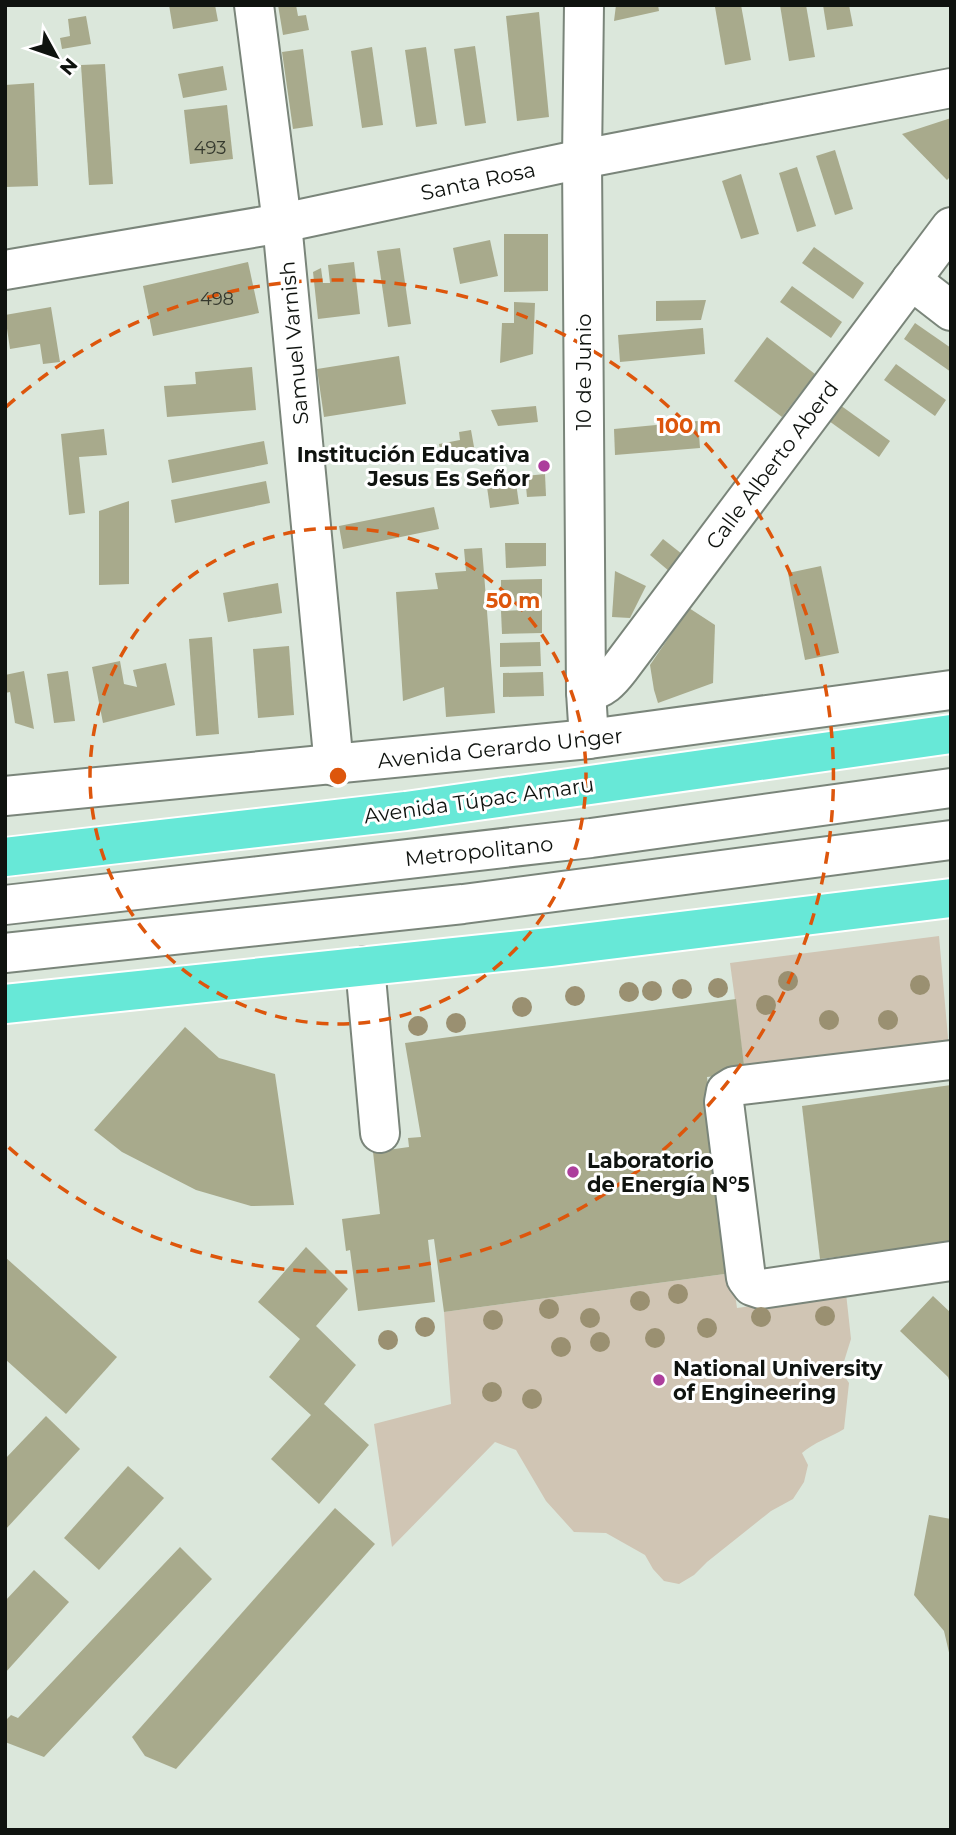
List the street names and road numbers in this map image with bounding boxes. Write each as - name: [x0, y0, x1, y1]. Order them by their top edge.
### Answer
- street label: Santa Rosa: [418, 157, 538, 205]
- street label: Samuel Varnish: [274, 260, 314, 426]
- street label: 10 de Junio: [571, 313, 596, 431]
- street label: Calle Alberto Aberd: [701, 376, 843, 554]
- street label: Avenida Gerardo Unger: [376, 723, 624, 773]
- street label: Avenida Túpac Amaru: [362, 771, 596, 829]
- street label: Metropolitano: [404, 831, 554, 871]

